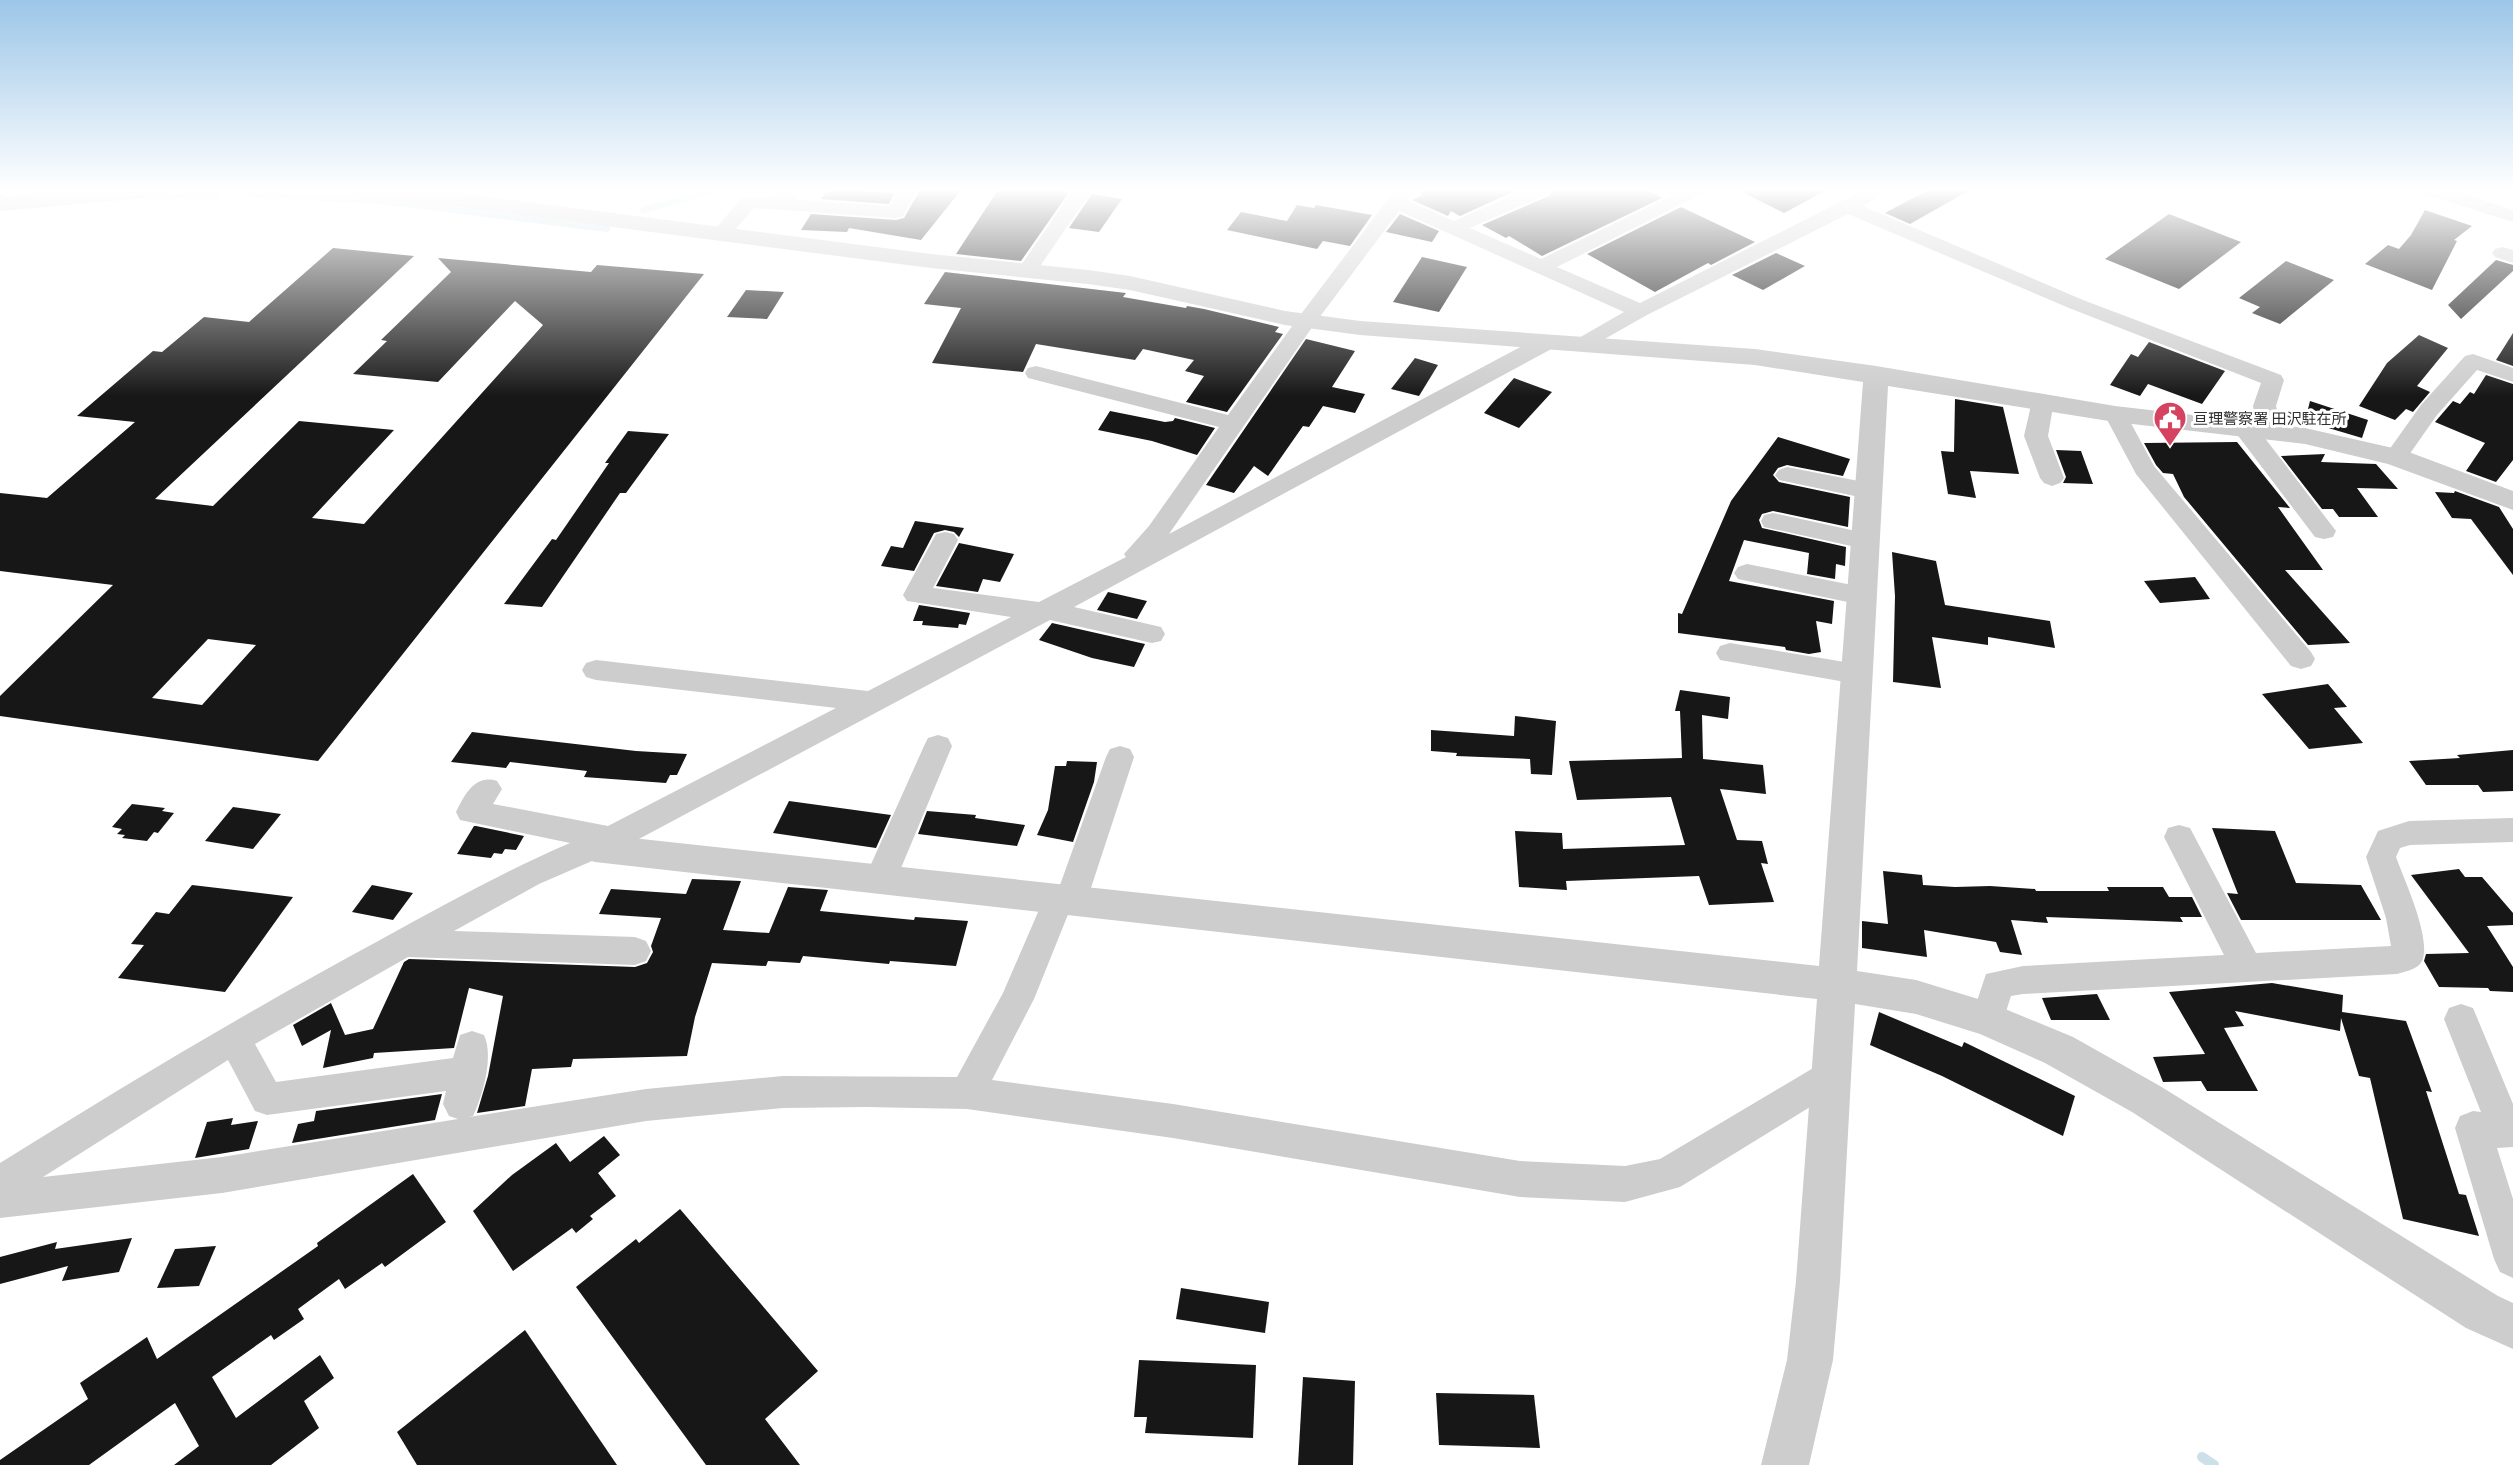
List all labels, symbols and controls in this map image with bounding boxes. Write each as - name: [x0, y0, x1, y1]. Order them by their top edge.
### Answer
- public building icon: 亘理警察署 田沢駐在所: [2152, 400, 2188, 447]
- place label: 亘理警察署 田沢駐在所: [2193, 408, 2346, 429]

